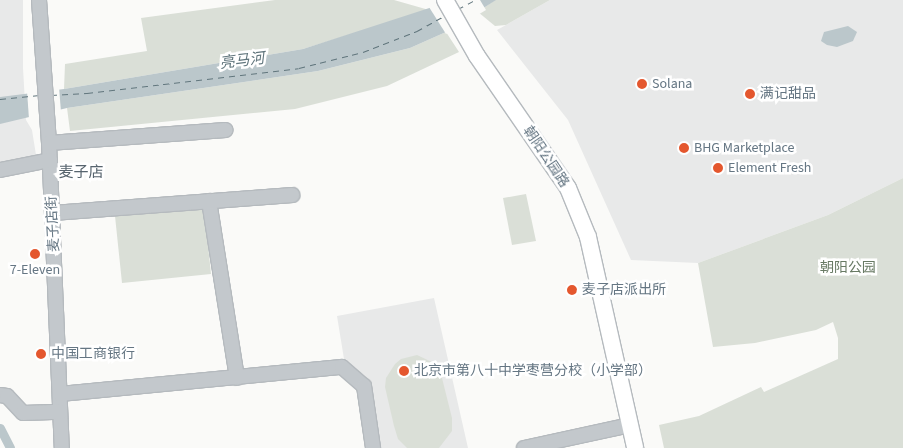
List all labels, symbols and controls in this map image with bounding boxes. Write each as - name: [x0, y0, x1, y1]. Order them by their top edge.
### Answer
- water label: 亮马河: [219, 49, 265, 73]
- place label: Solana: [652, 76, 692, 92]
- marker: Solana: [636, 78, 648, 90]
- place label: 满记甜品: [760, 86, 816, 102]
- marker: 满记甜品: [744, 88, 756, 100]
- street label: 朝阳公园路: [519, 123, 573, 191]
- place label: BHG Marketplace: [694, 140, 795, 156]
- marker: BHG Marketplace: [678, 142, 690, 154]
- place label: Element Fresh: [728, 160, 811, 176]
- marker: Element Fresh: [712, 162, 724, 174]
- district label: 麦子店: [59, 164, 103, 182]
- street label: 麦子店街: [43, 196, 63, 252]
- marker: 7-Eleven: [29, 248, 41, 260]
- park label: 朝阳公园: [820, 260, 876, 276]
- place label: 7-Eleven: [10, 262, 60, 278]
- place label: 麦子店派出所: [582, 282, 666, 298]
- marker: 麦子店派出所: [566, 284, 578, 296]
- place label: 中国工商银行: [51, 346, 135, 362]
- marker: 中国工商银行: [35, 348, 47, 360]
- place label: 北京市第八十中学枣营分校（小学部）: [414, 363, 652, 379]
- marker: 北京市第八十中学枣营分校（小学部）: [398, 365, 410, 377]

